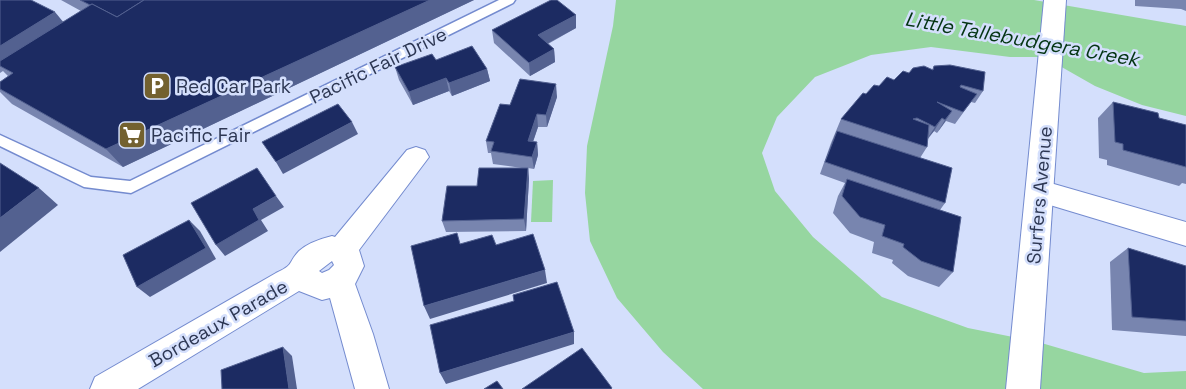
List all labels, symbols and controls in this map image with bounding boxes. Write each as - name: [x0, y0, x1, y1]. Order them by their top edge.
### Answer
- water label: Little Tallebudgera Creek: [903, 6, 1143, 73]
- street label: Pacific Fair Drive: [305, 21, 451, 110]
- parking icon: Red Car Park: [142, 71, 172, 101]
- place label: Red Car Park: [176, 74, 291, 99]
- supermarket icon: Pacific Fair: [117, 120, 147, 150]
- place label: Pacific Fair: [151, 123, 251, 148]
- street label: Surfers Avenue: [1021, 125, 1058, 265]
- street label: Bordeaux Parade: [144, 274, 292, 373]

